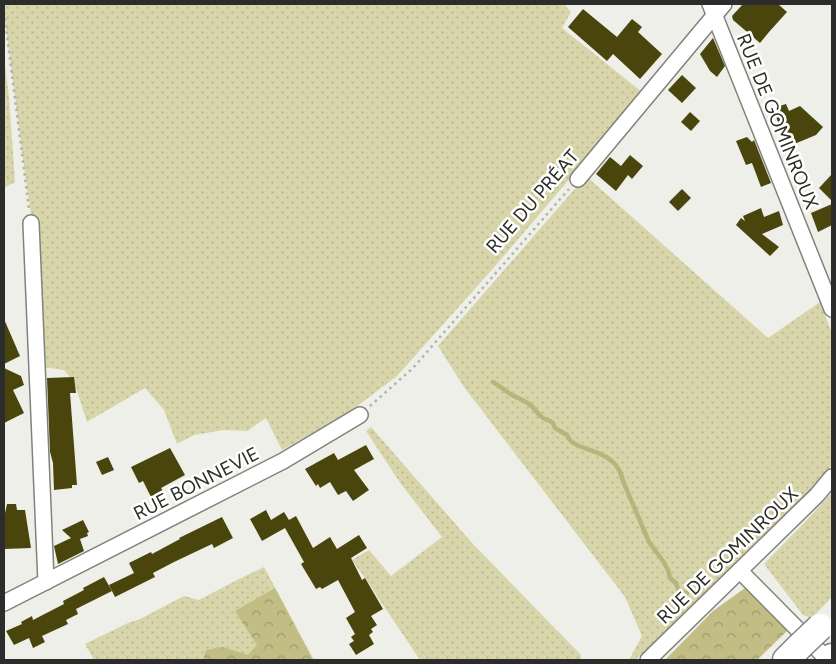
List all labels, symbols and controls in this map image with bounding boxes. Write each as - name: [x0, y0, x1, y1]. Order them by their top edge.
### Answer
- street label: RUE DE GOMINROUX: [732, 30, 823, 213]
- street label: RUE DU PRÉAT: [481, 144, 584, 258]
- street label: RUE BONNEVIE: [130, 442, 263, 525]
- street label: RUE DE GOMINROUX: [652, 482, 803, 629]

